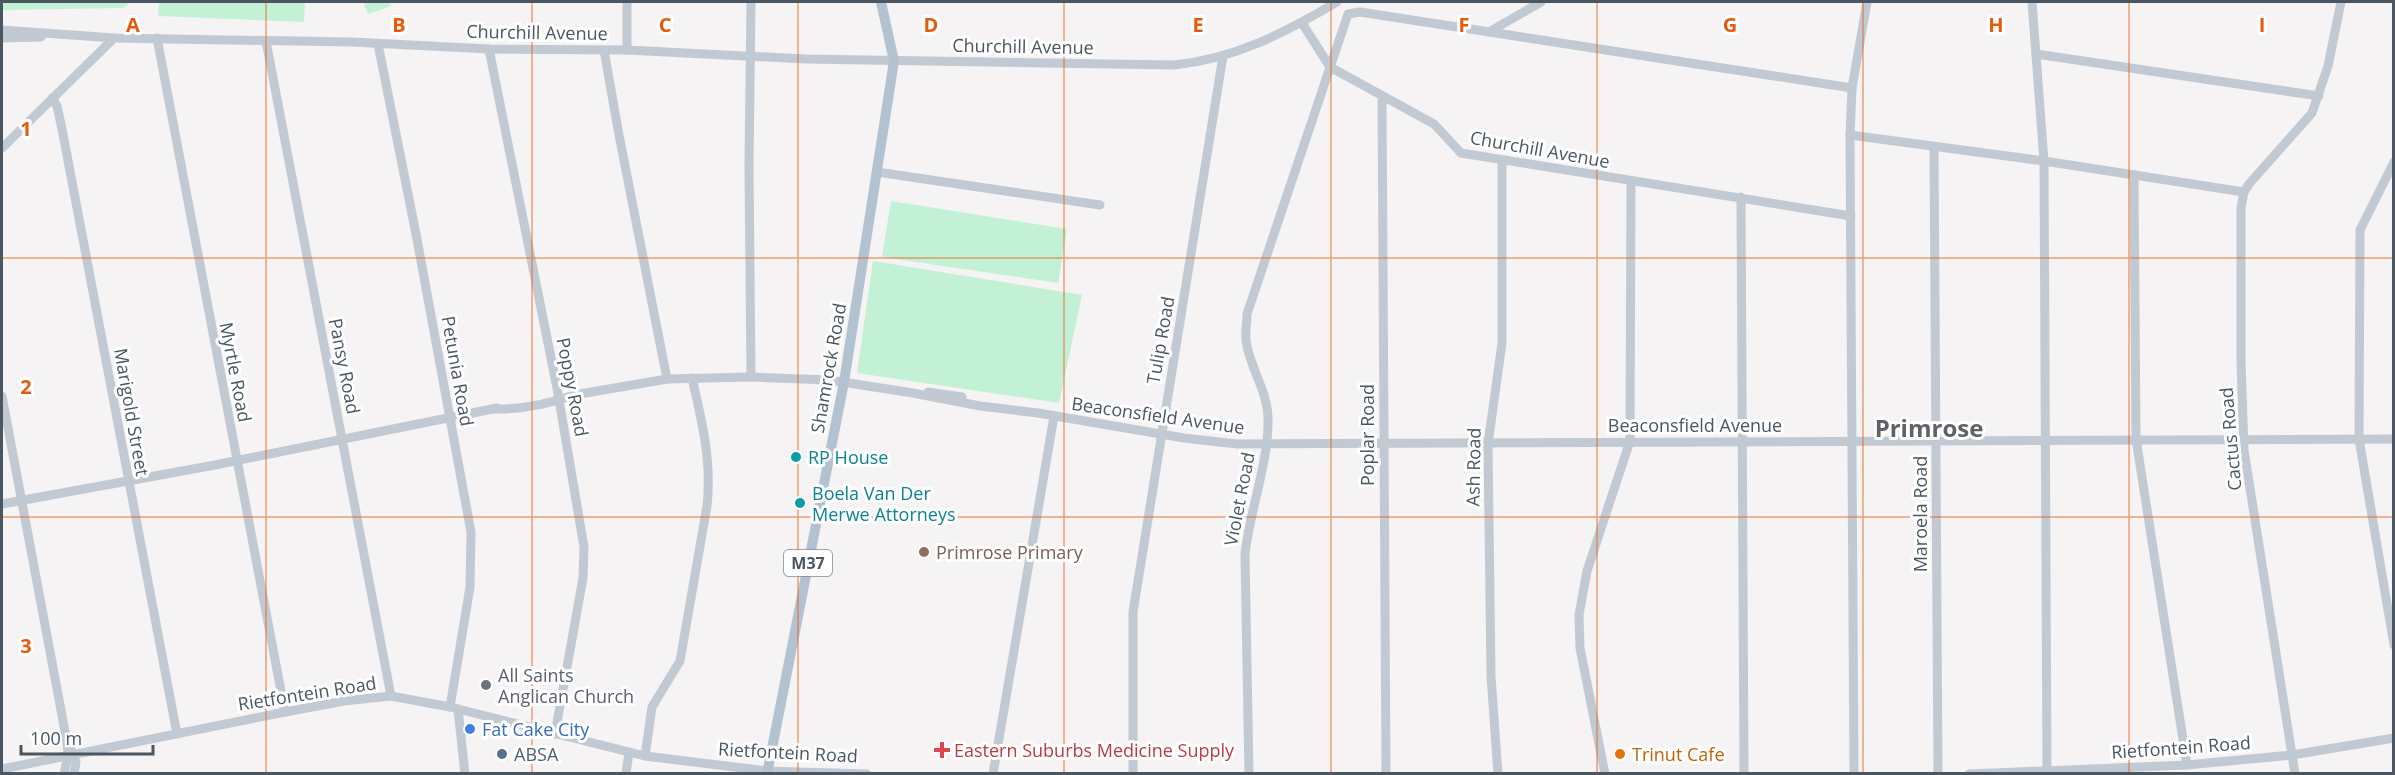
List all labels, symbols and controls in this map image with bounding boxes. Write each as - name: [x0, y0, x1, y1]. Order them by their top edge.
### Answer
- text: A: [126, 11, 140, 38]
- text: B: [392, 11, 406, 38]
- text: C: [659, 11, 672, 38]
- text: D: [924, 11, 938, 38]
- text: E: [1192, 11, 1204, 38]
- text: F: [1459, 11, 1469, 38]
- text: G: [1723, 11, 1737, 38]
- text: H: [1988, 11, 2004, 38]
- text: I: [2259, 11, 2265, 38]
- street label: Churchill Avenue: [466, 19, 608, 45]
- street label: Churchill Avenue: [952, 33, 1094, 59]
- text: 1: [20, 115, 32, 142]
- street label: Churchill Avenue: [1468, 125, 1612, 173]
- street label: Tulip Road: [1140, 294, 1180, 386]
- street label: Shamrock Road: [805, 301, 851, 435]
- street label: Petunia Road: [436, 314, 480, 428]
- street label: Pansy Road: [324, 316, 366, 416]
- street label: Myrtle Road: [215, 320, 257, 424]
- street label: Poppy Road: [552, 335, 594, 439]
- street label: Marigold Street: [109, 346, 155, 478]
- text: 2: [20, 373, 32, 400]
- street label: Poplar Road: [1355, 384, 1379, 486]
- street label: Cactus Road: [2214, 386, 2246, 492]
- street label: Beaconsfield Avenue: [1070, 391, 1246, 439]
- district label: Primrose: [1875, 411, 1983, 444]
- street label: Beaconsfield Avenue: [1608, 413, 1782, 437]
- street label: Ash Road: [1460, 427, 1486, 507]
- place label: RP House: [808, 445, 888, 469]
- marker: RP House: [789, 450, 803, 464]
- street label: Violet Road: [1218, 450, 1260, 548]
- street label: Maroela Road: [1908, 456, 1932, 572]
- place label: Boela Van Der Merwe Attorneys: [812, 481, 956, 526]
- marker: Boela Van Der Merwe Attorneys: [793, 496, 807, 510]
- place label: Primrose Primary: [936, 540, 1084, 564]
- marker: Primrose Primary: [917, 545, 931, 559]
- road number: M37: [784, 550, 832, 576]
- text: 3: [20, 632, 32, 659]
- place label: All Saints Anglican Church: [498, 663, 634, 708]
- street label: Rietfontein Road: [236, 670, 378, 716]
- marker: All Saints Anglican Church: [479, 678, 493, 692]
- place label: Fat Cake City: [482, 717, 590, 741]
- scale bar: [21, 718, 153, 756]
- marker: Fat Cake City: [463, 722, 477, 736]
- text: 100 m: [30, 726, 82, 750]
- street label: Rietfontein Road: [2110, 730, 2252, 764]
- street label: Rietfontein Road: [718, 736, 858, 768]
- place label: Eastern Suburbs Medicine Supply: [954, 738, 1235, 762]
- place label: ABSA: [514, 742, 559, 766]
- place label: Trinut Cafe: [1632, 742, 1725, 766]
- marker: Eastern Suburbs Medicine Supply: [935, 743, 949, 757]
- marker: ABSA: [495, 747, 509, 761]
- marker: Trinut Cafe: [1613, 747, 1627, 761]

